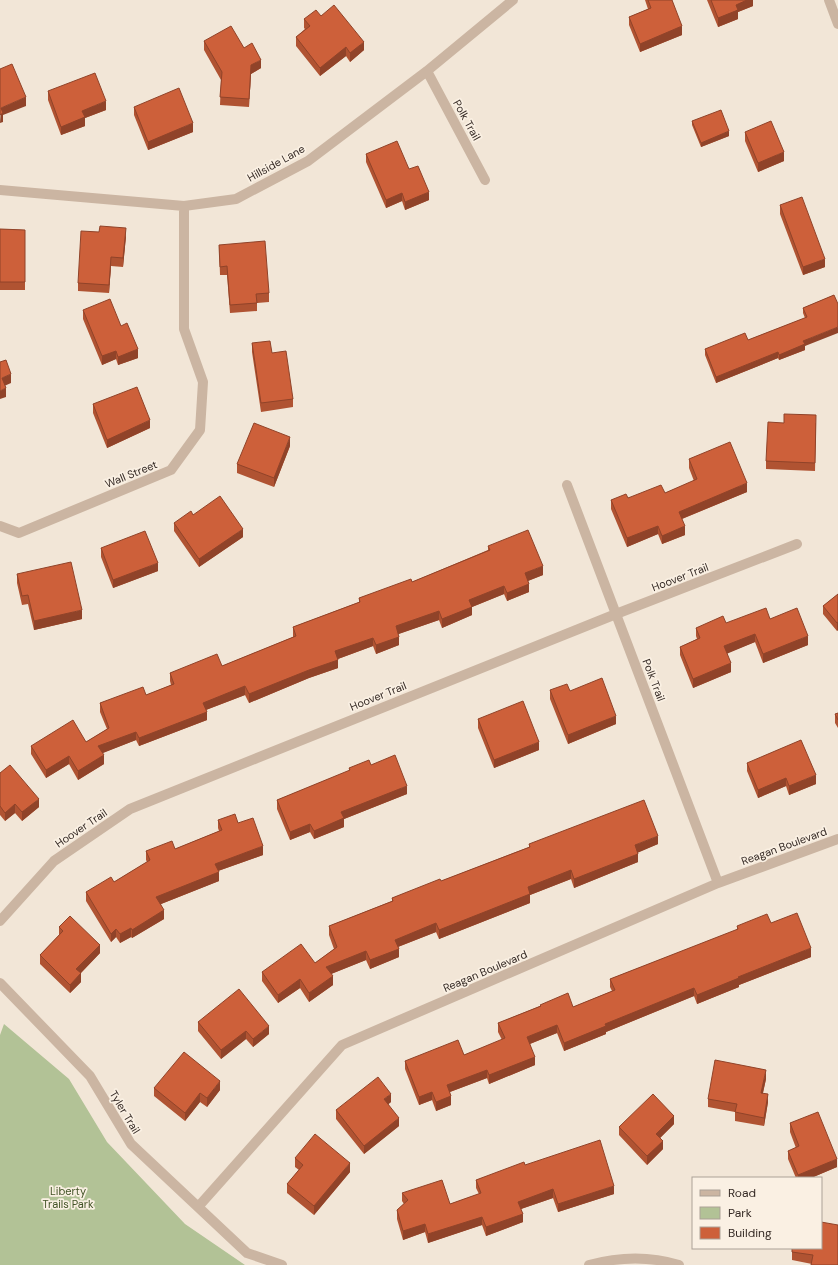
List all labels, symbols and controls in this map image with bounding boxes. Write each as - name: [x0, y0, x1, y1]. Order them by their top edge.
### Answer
- street label: Polk Trail: [450, 97, 484, 143]
- street label: Hillside Lane: [245, 141, 307, 185]
- street label: Wall Street: [103, 457, 159, 491]
- street label: Hoover Trail: [650, 560, 710, 594]
- street label: Polk Trail: [640, 657, 668, 703]
- street label: Hoover Trail: [348, 678, 408, 714]
- street label: Hoover Trail: [52, 805, 110, 851]
- street label: Reagan Boulevard: [739, 824, 829, 868]
- street label: Reagan Boulevard: [441, 947, 529, 995]
- street label: Tyler Trail: [107, 1088, 143, 1136]
- legend: [692, 1177, 822, 1249]
- park label: Liberty Trails Park: [43, 1184, 94, 1211]
- text: Road: [728, 1185, 756, 1201]
- text: Park: [728, 1205, 752, 1221]
- text: Building: [728, 1225, 772, 1241]

